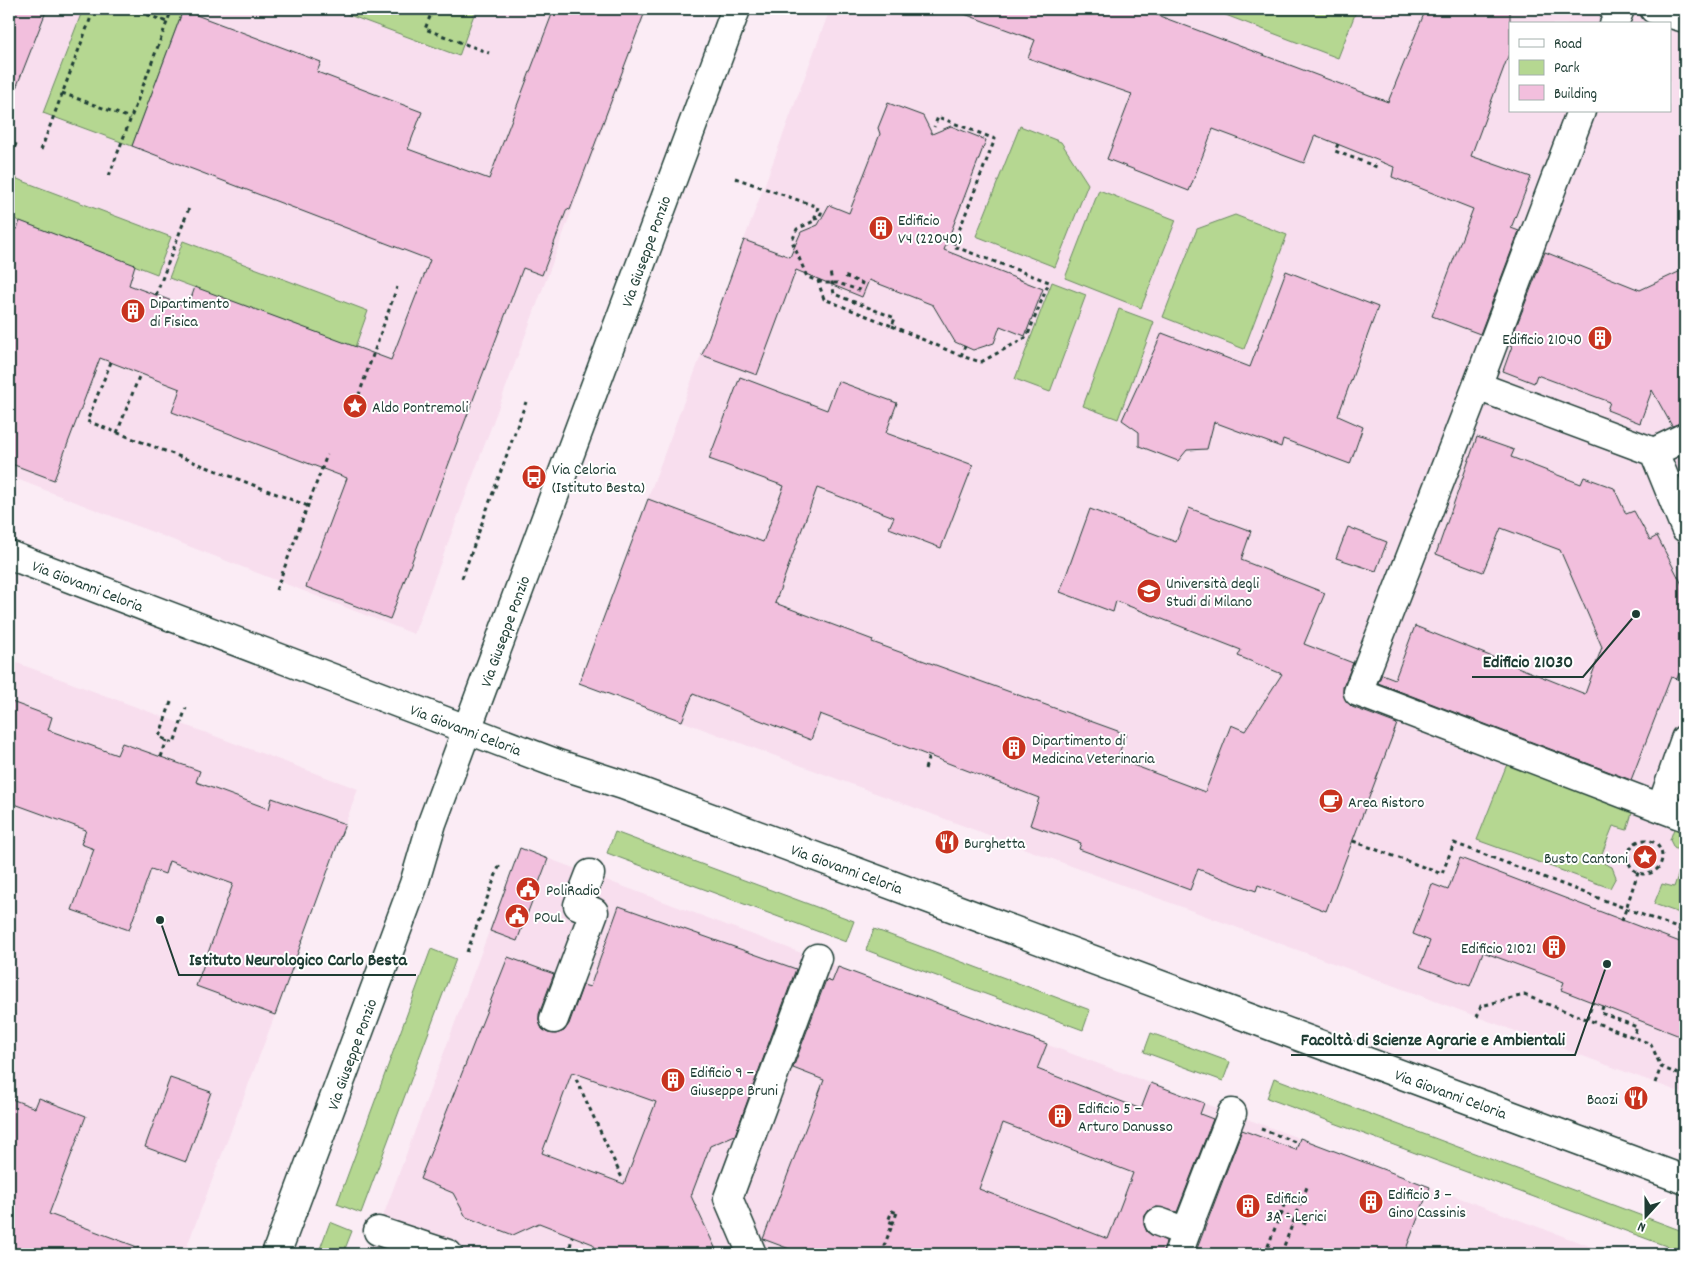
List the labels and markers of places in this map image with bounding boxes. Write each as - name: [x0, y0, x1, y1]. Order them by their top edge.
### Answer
- place label: Edificio V4 (22040): [898, 210, 962, 251]
- building icon: Edificio V4 (22040): [868, 215, 894, 241]
- place label: Dipartimento di Fisica: [150, 293, 229, 334]
- building icon: Dipartimento di Fisica: [120, 298, 146, 324]
- building icon: Edificio 21040: [1587, 325, 1613, 351]
- place label: Edificio 21040: [1502, 329, 1582, 352]
- place icon: Aldo Pontremoli: [342, 393, 368, 419]
- place label: Aldo Pontremoli: [372, 397, 468, 420]
- place label: Via Celoria (Istituto Besta): [552, 459, 645, 500]
- bus stop icon: Via Celoria (Istituto Besta): [521, 464, 547, 490]
- place label: Università degli Studi di Milano: [1166, 573, 1259, 614]
- school or university icon: Università degli Studi di Milano: [1136, 578, 1162, 604]
- callout: Edificio 21030: [1472, 644, 1583, 677]
- place label: Dipartimento di Medicina Veterinaria: [1032, 730, 1155, 771]
- building icon: Dipartimento di Medicina Veterinaria: [1001, 735, 1027, 761]
- cafe icon: Area Ristoro: [1318, 788, 1344, 814]
- place label: Area Ristoro: [1348, 792, 1424, 815]
- restaurant icon: Burghetta: [934, 829, 960, 855]
- place label: Burghetta: [964, 833, 1026, 856]
- place icon: Busto Cantoni: [1632, 844, 1658, 870]
- place label: Busto Cantoni: [1544, 848, 1628, 871]
- public building icon: PoliRadio: [515, 876, 541, 902]
- place label: PoliRadio: [546, 880, 600, 903]
- public building icon: POuL: [504, 903, 530, 929]
- place label: POuL: [534, 907, 564, 930]
- building icon: Edificio 21021: [1541, 934, 1567, 960]
- place label: Edificio 21021: [1461, 938, 1536, 961]
- callout: Istituto Neurologico Carlo Besta: [179, 942, 416, 975]
- callout: Facoltà di Scienze Agrarie e Ambientali: [1291, 1022, 1575, 1055]
- place label: Edificio 9 – Giuseppe Bruni: [690, 1062, 778, 1103]
- building icon: Edificio 9 – Giuseppe Bruni: [660, 1067, 686, 1093]
- restaurant icon: Baozi: [1623, 1085, 1649, 1111]
- place label: Baozi: [1587, 1089, 1618, 1112]
- place label: Edificio 5 – Arturo Danusso: [1078, 1098, 1173, 1139]
- building icon: Edificio 5 – Arturo Danusso: [1047, 1103, 1073, 1129]
- place label: Edificio 3 – Gino Cassinis: [1388, 1184, 1466, 1225]
- place label: Edificio 3A - Lerici: [1266, 1188, 1327, 1229]
- building icon: Edificio 3 – Gino Cassinis: [1358, 1189, 1384, 1215]
- building icon: Edificio 3A - Lerici: [1235, 1193, 1261, 1219]

